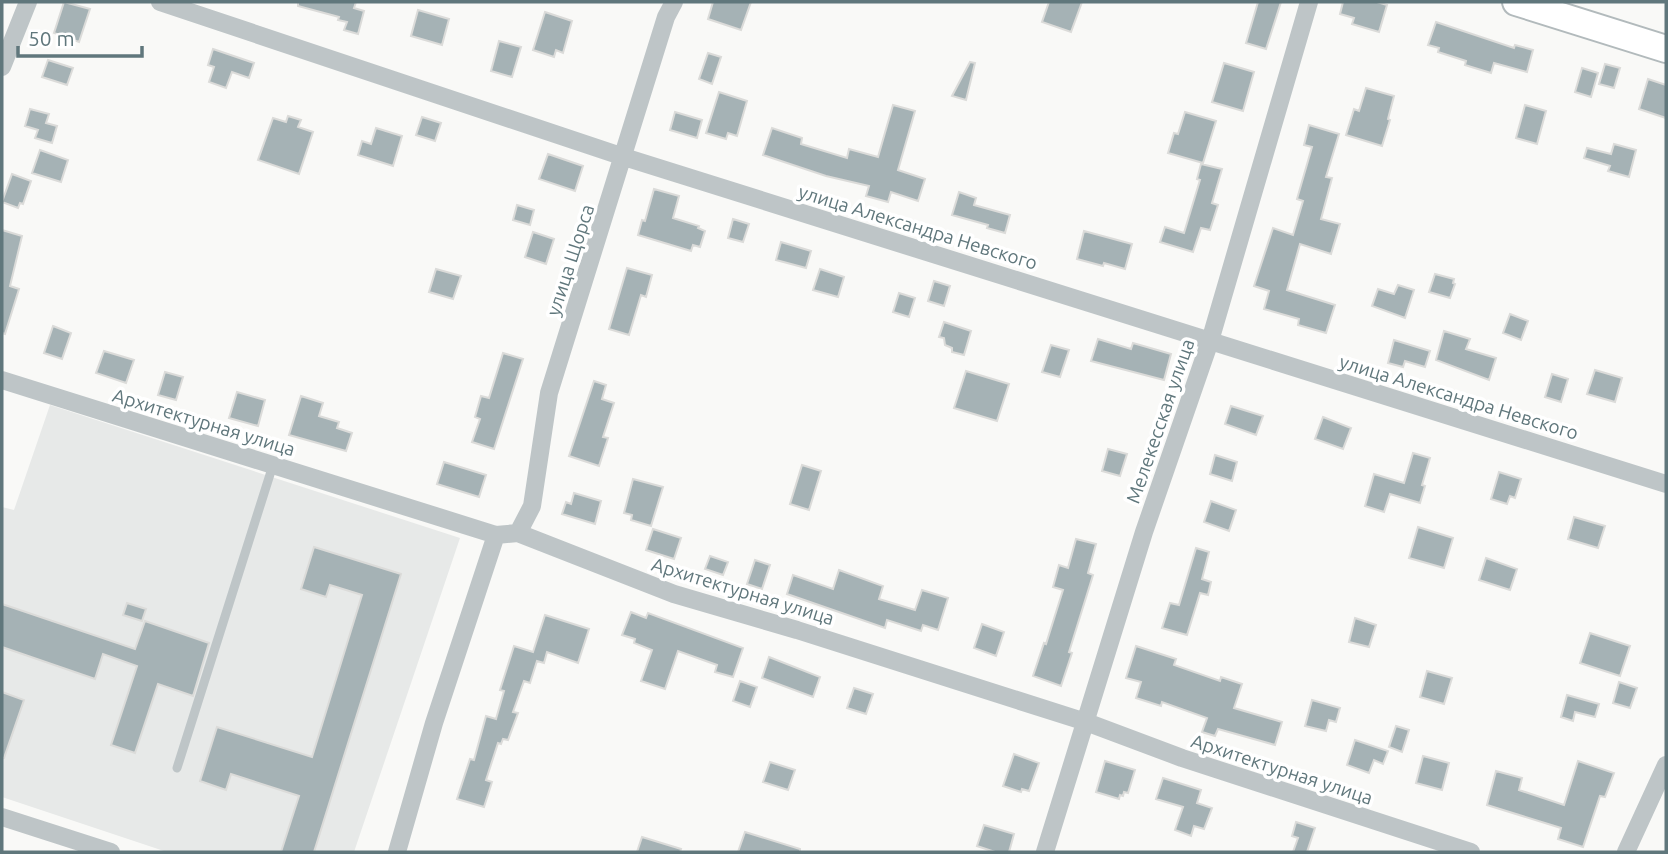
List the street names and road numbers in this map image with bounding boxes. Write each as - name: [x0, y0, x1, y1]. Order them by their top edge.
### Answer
- street label: улица Александра Невского: [796, 180, 1040, 274]
- street label: улица Щорса: [542, 201, 598, 319]
- street label: Мелекесская улица: [1122, 336, 1198, 506]
- street label: улица Александра Невского: [1337, 350, 1581, 444]
- street label: Архитектурная улица: [110, 384, 298, 460]
- street label: Архитектурная улица: [649, 553, 837, 629]
- street label: Архитектурная улица: [1189, 729, 1375, 809]

